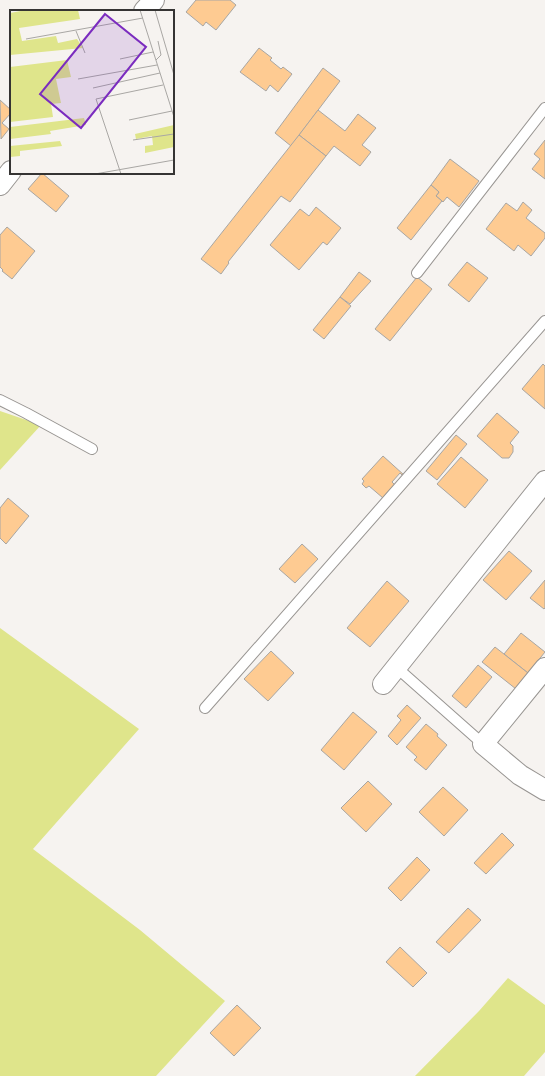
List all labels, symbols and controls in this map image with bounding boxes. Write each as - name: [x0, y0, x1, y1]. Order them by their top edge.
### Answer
- inset map: [10, 10, 174, 174]

